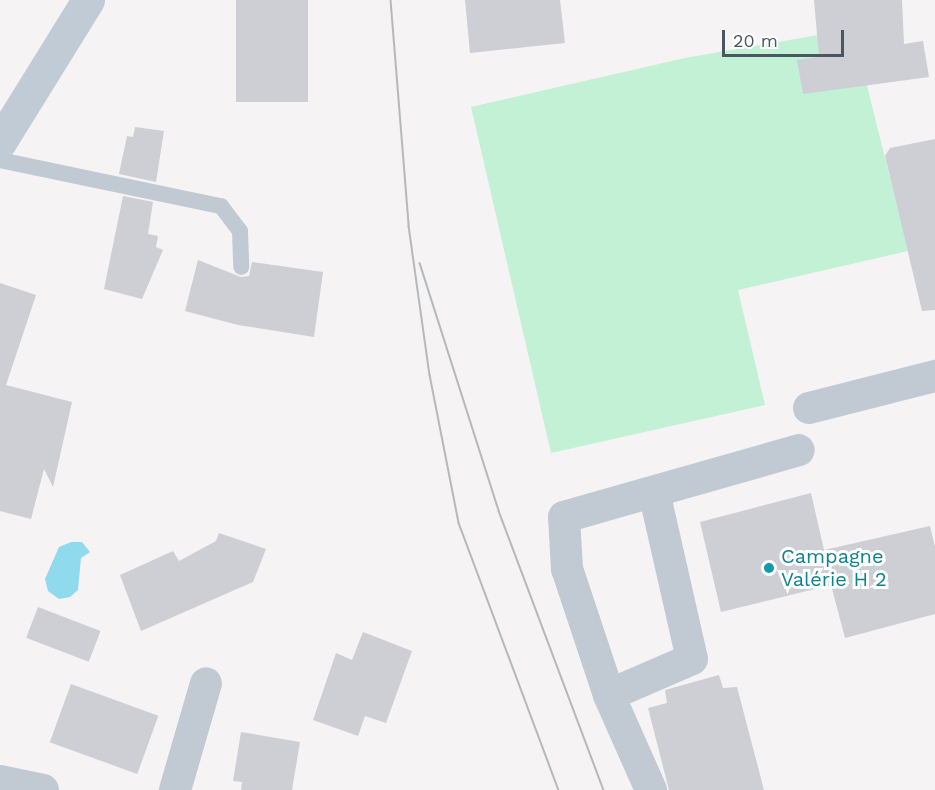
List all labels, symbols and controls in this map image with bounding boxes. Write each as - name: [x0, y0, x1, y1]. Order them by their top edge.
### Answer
- scale bar: [725, 18, 846, 56]
- text: 20 m: [733, 30, 778, 51]
- place label: Campagne Valérie H 2: [781, 544, 887, 591]
- marker: Campagne Valérie H 2: [762, 561, 776, 575]

